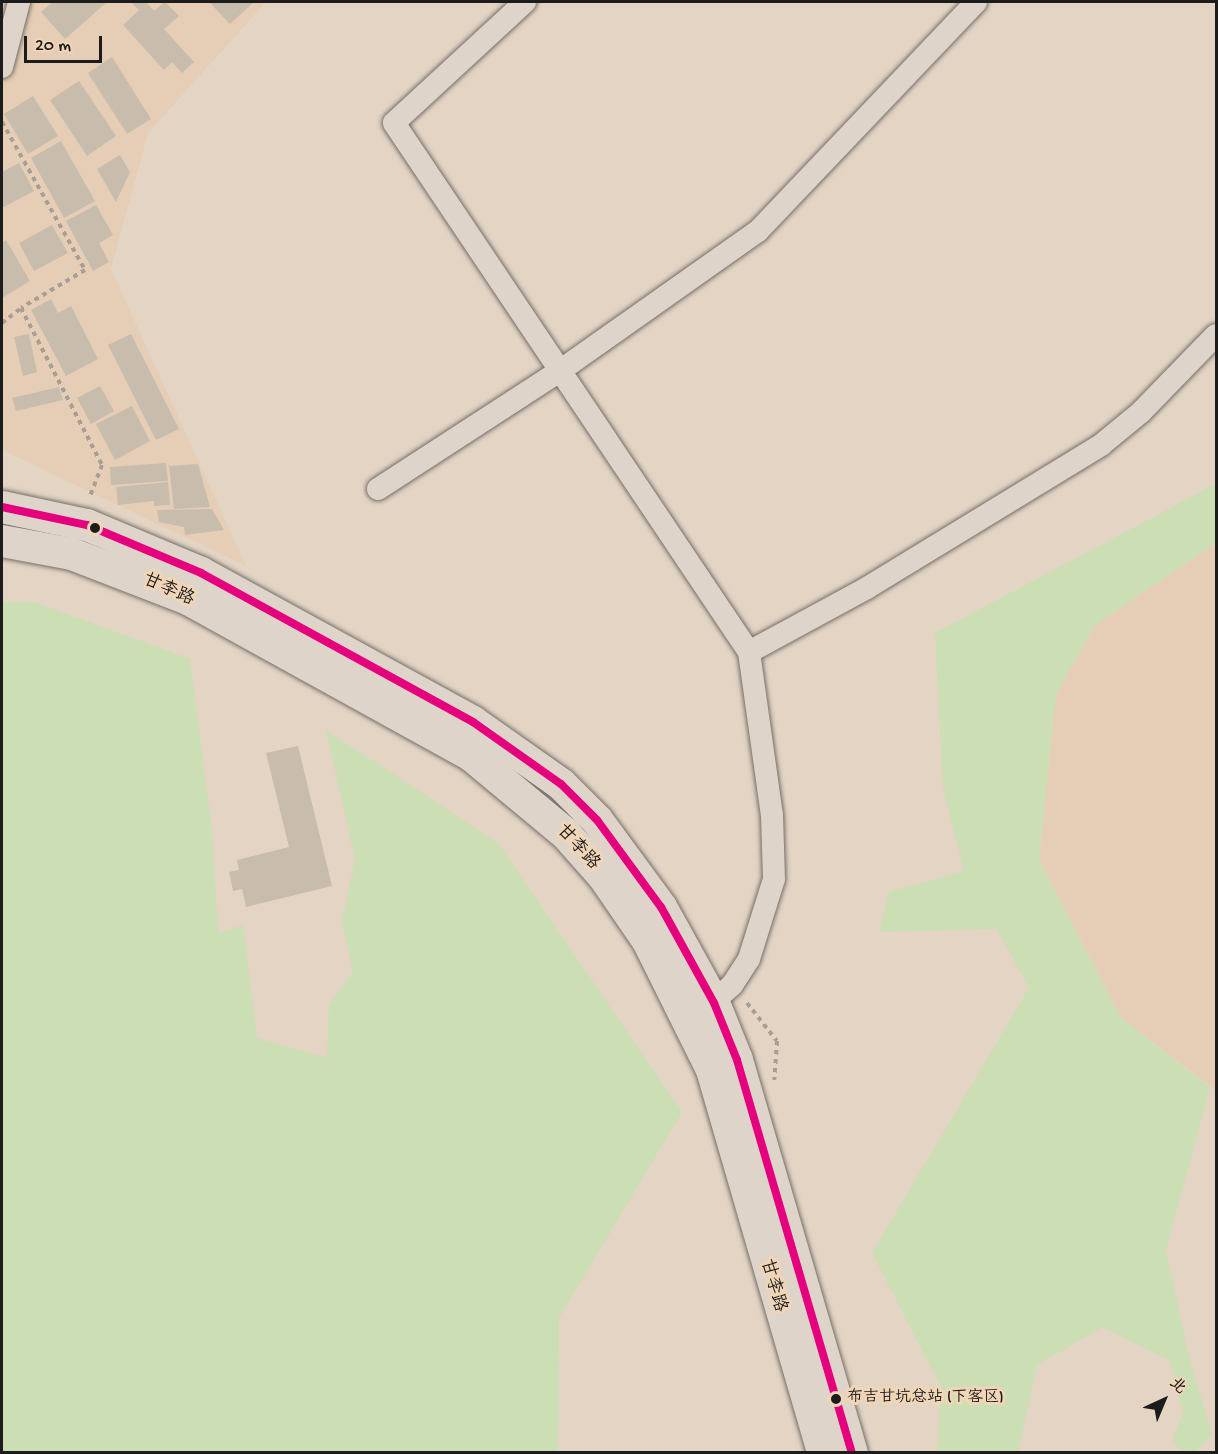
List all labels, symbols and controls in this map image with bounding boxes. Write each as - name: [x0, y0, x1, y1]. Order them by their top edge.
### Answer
- scale bar: [27, 24, 105, 62]
- text: 20 m: [35, 36, 71, 57]
- unlabelled marker: [89, 522, 101, 534]
- street label: 甘李路: [139, 570, 197, 612]
- street label: 甘李路: [551, 821, 603, 875]
- street label: 甘李路: [754, 1257, 790, 1315]
- north arrow: [1134, 1370, 1194, 1430]
- text: 北: [1164, 1374, 1189, 1399]
- place label: 布吉甘坑总站 (下客区): [847, 1389, 1004, 1409]
- marker: 布吉甘坑总站 (下客区): [830, 1393, 842, 1405]

